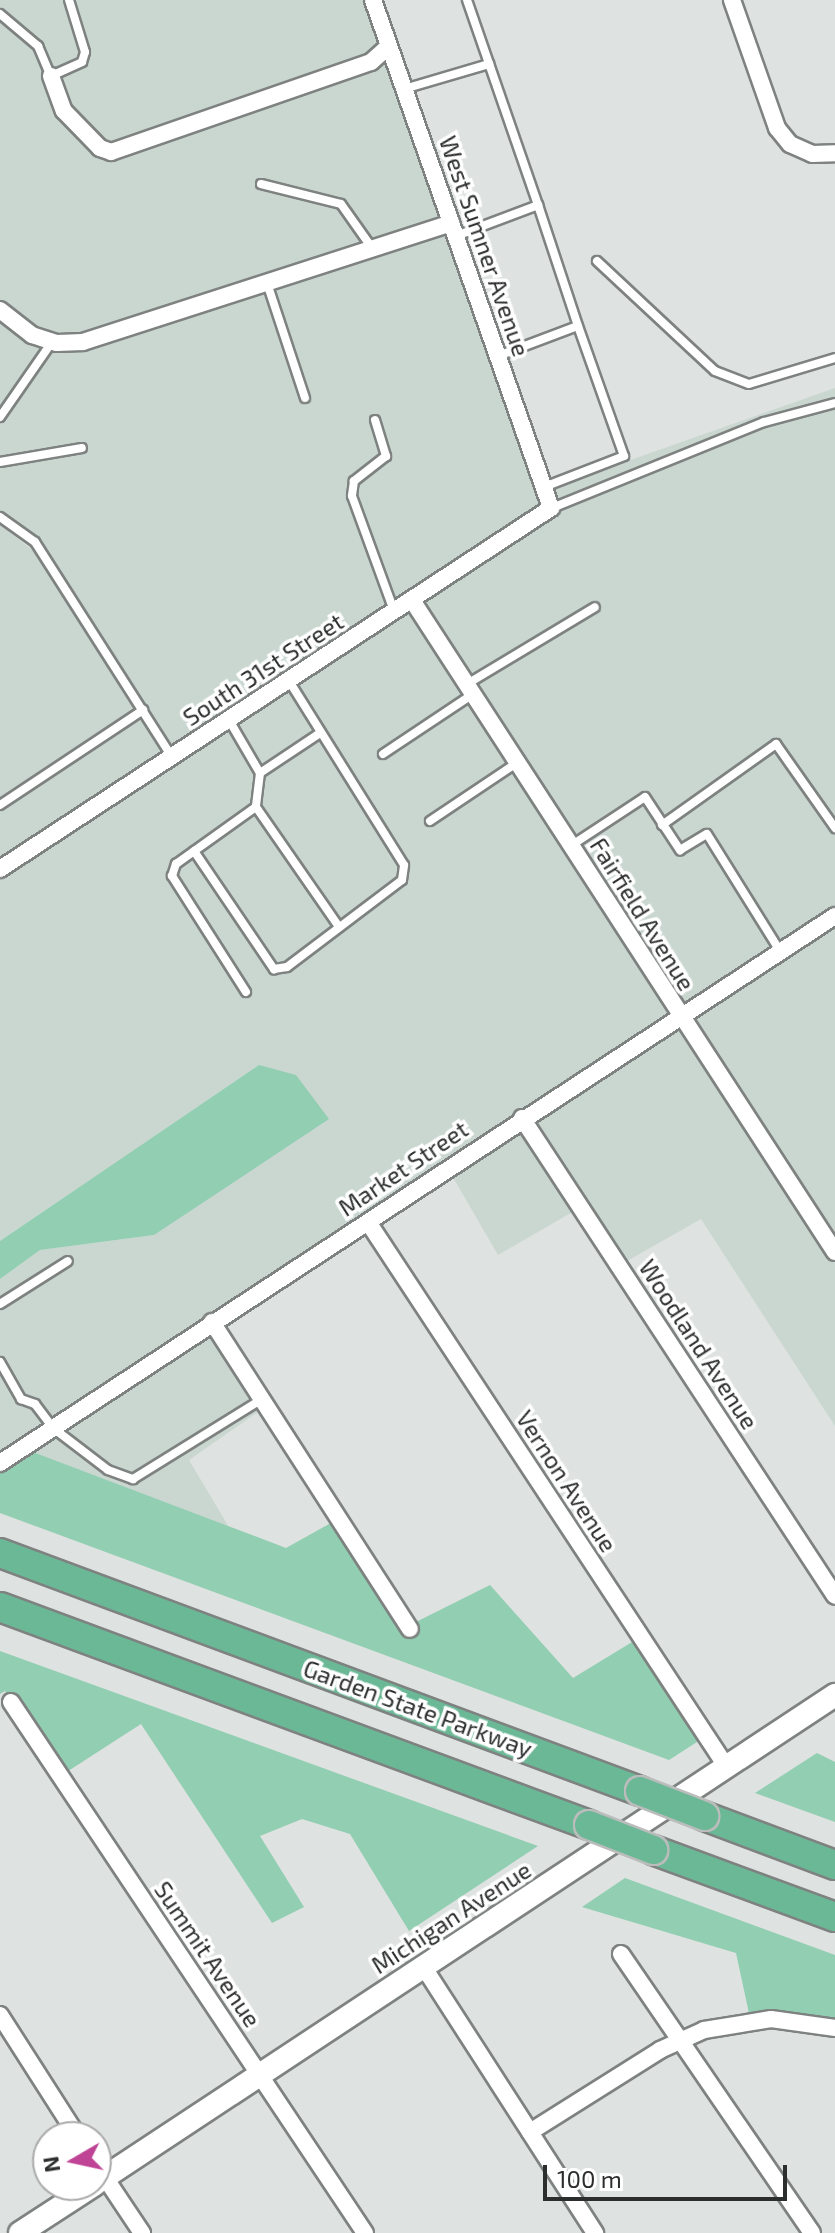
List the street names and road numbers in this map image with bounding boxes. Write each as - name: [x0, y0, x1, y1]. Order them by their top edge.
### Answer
- street label: West Sumner Avenue: [434, 131, 536, 361]
- street label: South 31st Street: [177, 606, 349, 732]
- street label: Fairfield Avenue: [584, 832, 702, 996]
- street label: Market Street: [333, 1114, 473, 1222]
- street label: Woodland Avenue: [633, 1254, 765, 1434]
- street label: Vernon Avenue: [510, 1405, 624, 1557]
- street label: Garden State Parkway: [300, 1653, 536, 1763]
- street label: Michigan Avenue: [366, 1855, 536, 1979]
- street label: Summit Avenue: [149, 1875, 267, 2033]

